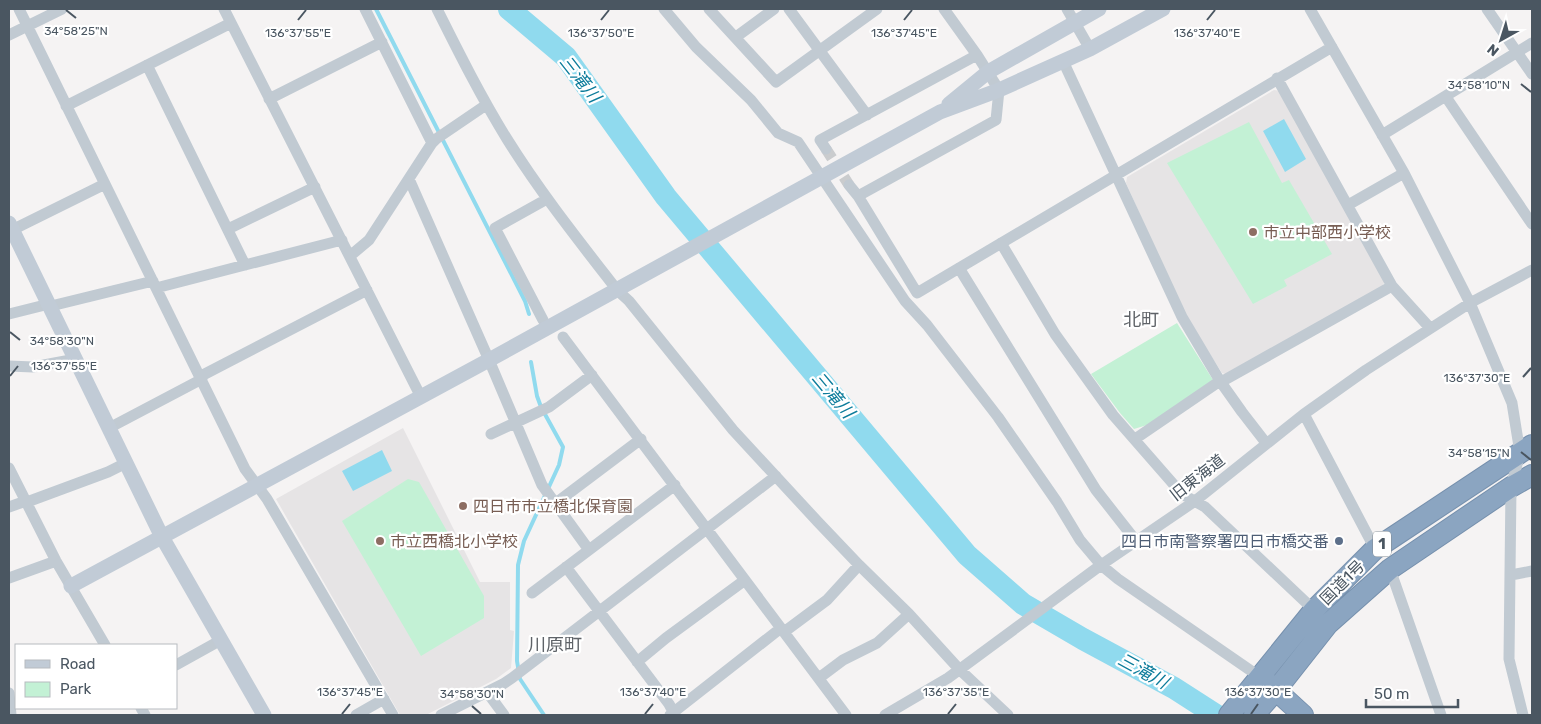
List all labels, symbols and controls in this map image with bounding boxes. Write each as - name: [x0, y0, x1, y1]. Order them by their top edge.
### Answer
- north arrow: [1476, 15, 1526, 65]
- text: 34°58'25"N: [44, 24, 108, 38]
- text: 136°37'55"E: [265, 26, 331, 40]
- text: 136°37'50"E: [568, 26, 634, 40]
- text: 136°37'45"E: [871, 26, 937, 40]
- text: 136°37'40"E: [1174, 26, 1240, 40]
- text: N: [1484, 40, 1502, 59]
- water label: 三滝川: [555, 51, 607, 109]
- text: 34°58'10"N: [1448, 78, 1510, 92]
- place label: 市立中部西小学校: [1263, 223, 1391, 242]
- marker: 市立中部西小学校: [1247, 226, 1259, 238]
- district label: 北町: [1123, 309, 1159, 331]
- text: 34°58'30"N: [30, 334, 94, 348]
- text: 136°37'55"E: [31, 359, 97, 373]
- water label: 三滝川: [807, 367, 860, 424]
- text: 136°37'30"E: [1444, 371, 1510, 385]
- text: 34°58'15"N: [1448, 446, 1510, 460]
- street label: 旧東海道: [1166, 450, 1228, 505]
- place label: 四日市市立橋北保育園: [473, 497, 633, 516]
- marker: 四日市市立橋北保育園: [457, 500, 469, 512]
- place label: 市立西橋北小学校: [390, 532, 518, 551]
- place label: 四日市南警察署四日市橋交番: [1121, 532, 1329, 551]
- road number: 1: [1373, 532, 1391, 556]
- marker: 市立西橋北小学校: [374, 535, 386, 547]
- marker: 四日市南警察署四日市橋交番: [1333, 535, 1345, 547]
- street label: 国道1号: [1316, 556, 1368, 608]
- district label: 川原町: [528, 634, 582, 656]
- legend: [15, 644, 178, 709]
- water label: 三滝川: [1114, 648, 1174, 695]
- text: Road: [60, 655, 96, 673]
- scale bar: [1366, 676, 1458, 708]
- text: Park: [60, 680, 91, 698]
- text: 136°37'45"E: [317, 685, 383, 699]
- text: 136°37'40"E: [620, 685, 686, 699]
- text: 136°37'35"E: [923, 685, 989, 699]
- text: 136°37'30"E: [1225, 685, 1291, 699]
- text: 50 m: [1374, 685, 1409, 703]
- text: 34°58'30"N: [440, 687, 504, 701]

